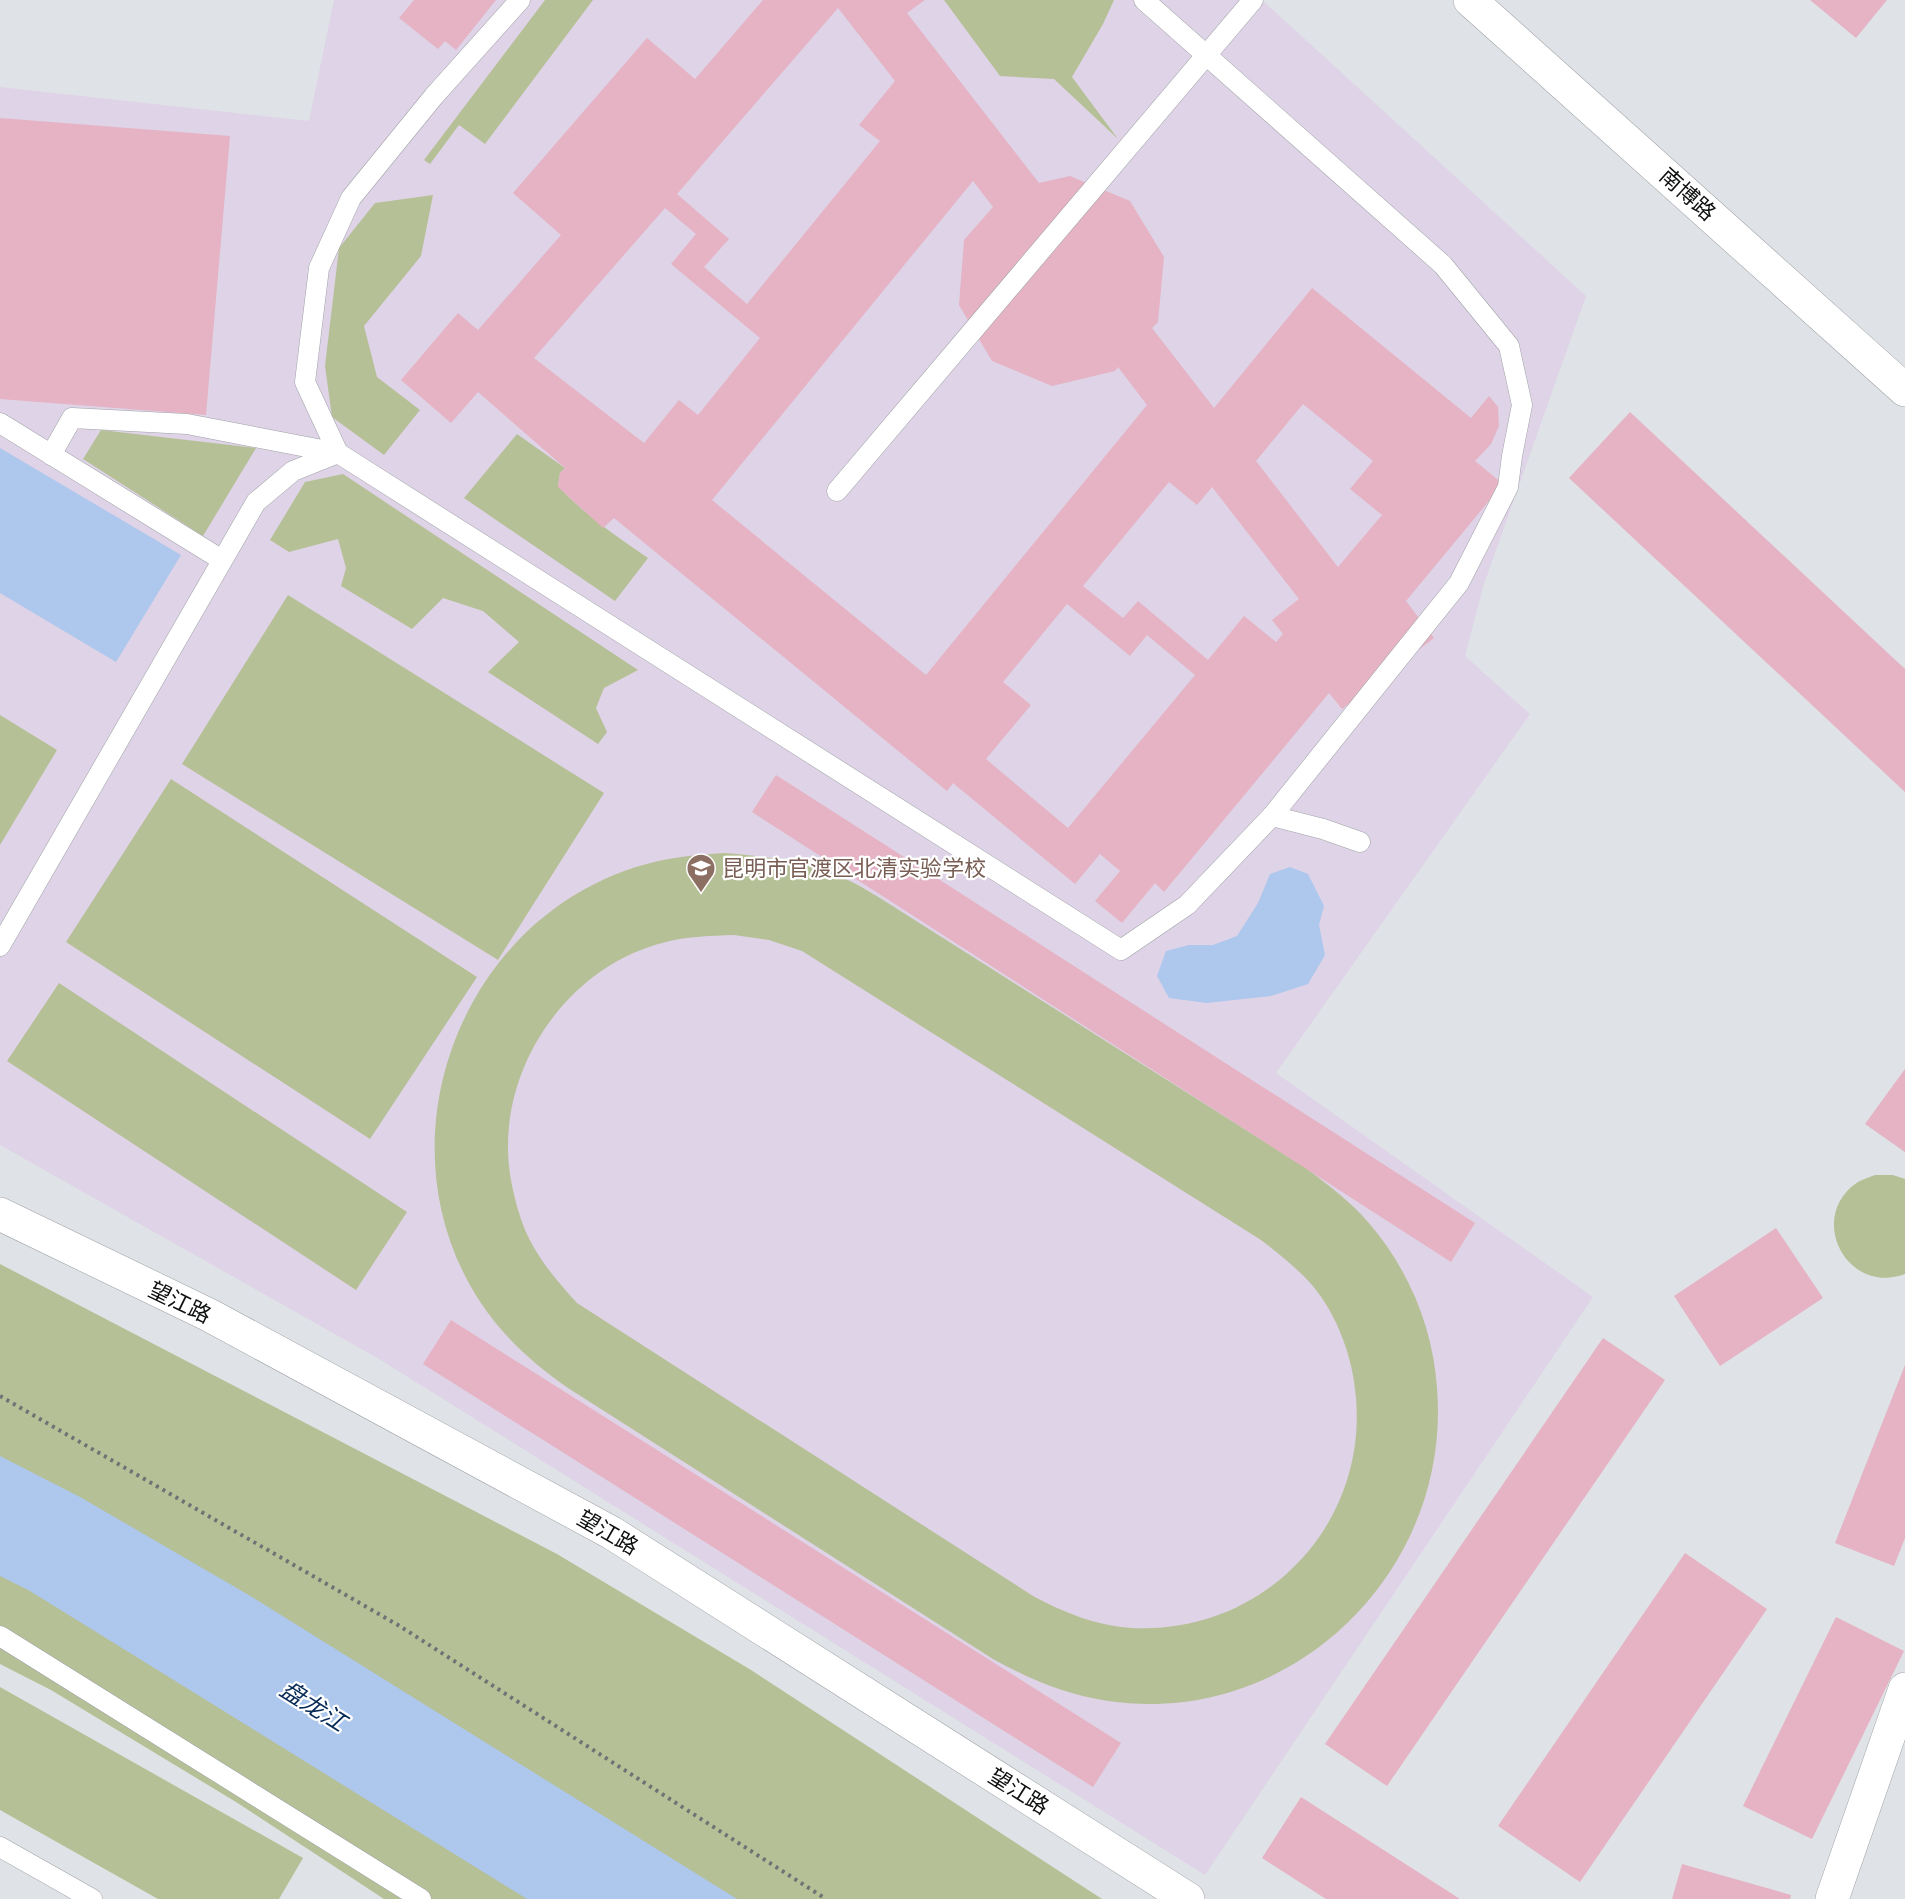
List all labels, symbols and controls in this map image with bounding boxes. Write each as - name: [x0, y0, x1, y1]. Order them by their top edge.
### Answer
- street label: 南博路: [1651, 161, 1723, 229]
- school or university icon: 昆明市官渡区北清实验学校: [685, 852, 717, 894]
- place label: 昆明市官渡区北清实验学校: [722, 853, 986, 886]
- street label: 望江路: [142, 1274, 216, 1333]
- street label: 望江路: [570, 1503, 644, 1564]
- water label: 盘龙江: [272, 1673, 355, 1743]
- street label: 望江路: [981, 1761, 1055, 1824]

